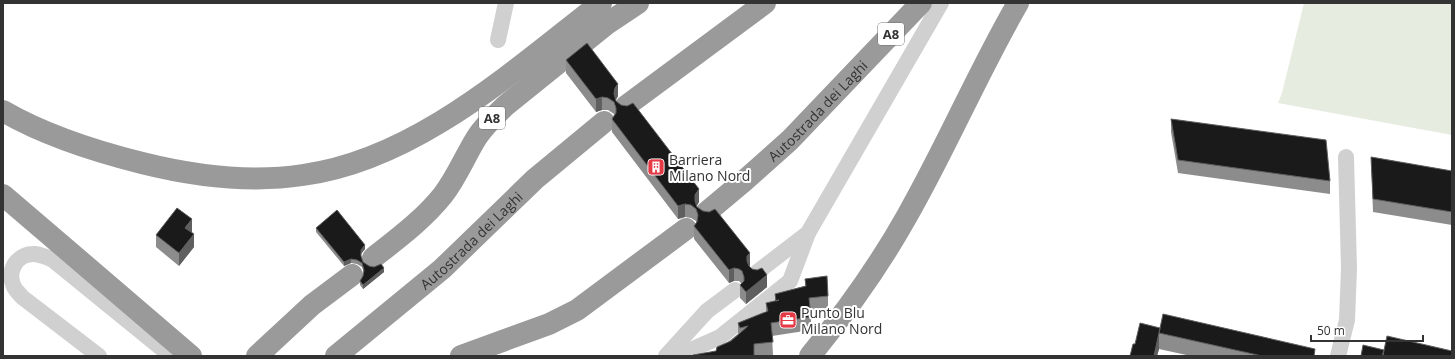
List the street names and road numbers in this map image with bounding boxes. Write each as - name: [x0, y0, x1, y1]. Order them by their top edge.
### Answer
- road number: A8: [878, 23, 904, 45]
- street label: Autostrada dei Laghi: [763, 56, 871, 165]
- road number: A8: [479, 107, 505, 129]
- street label: Autostrada dei Laghi: [416, 187, 526, 293]

